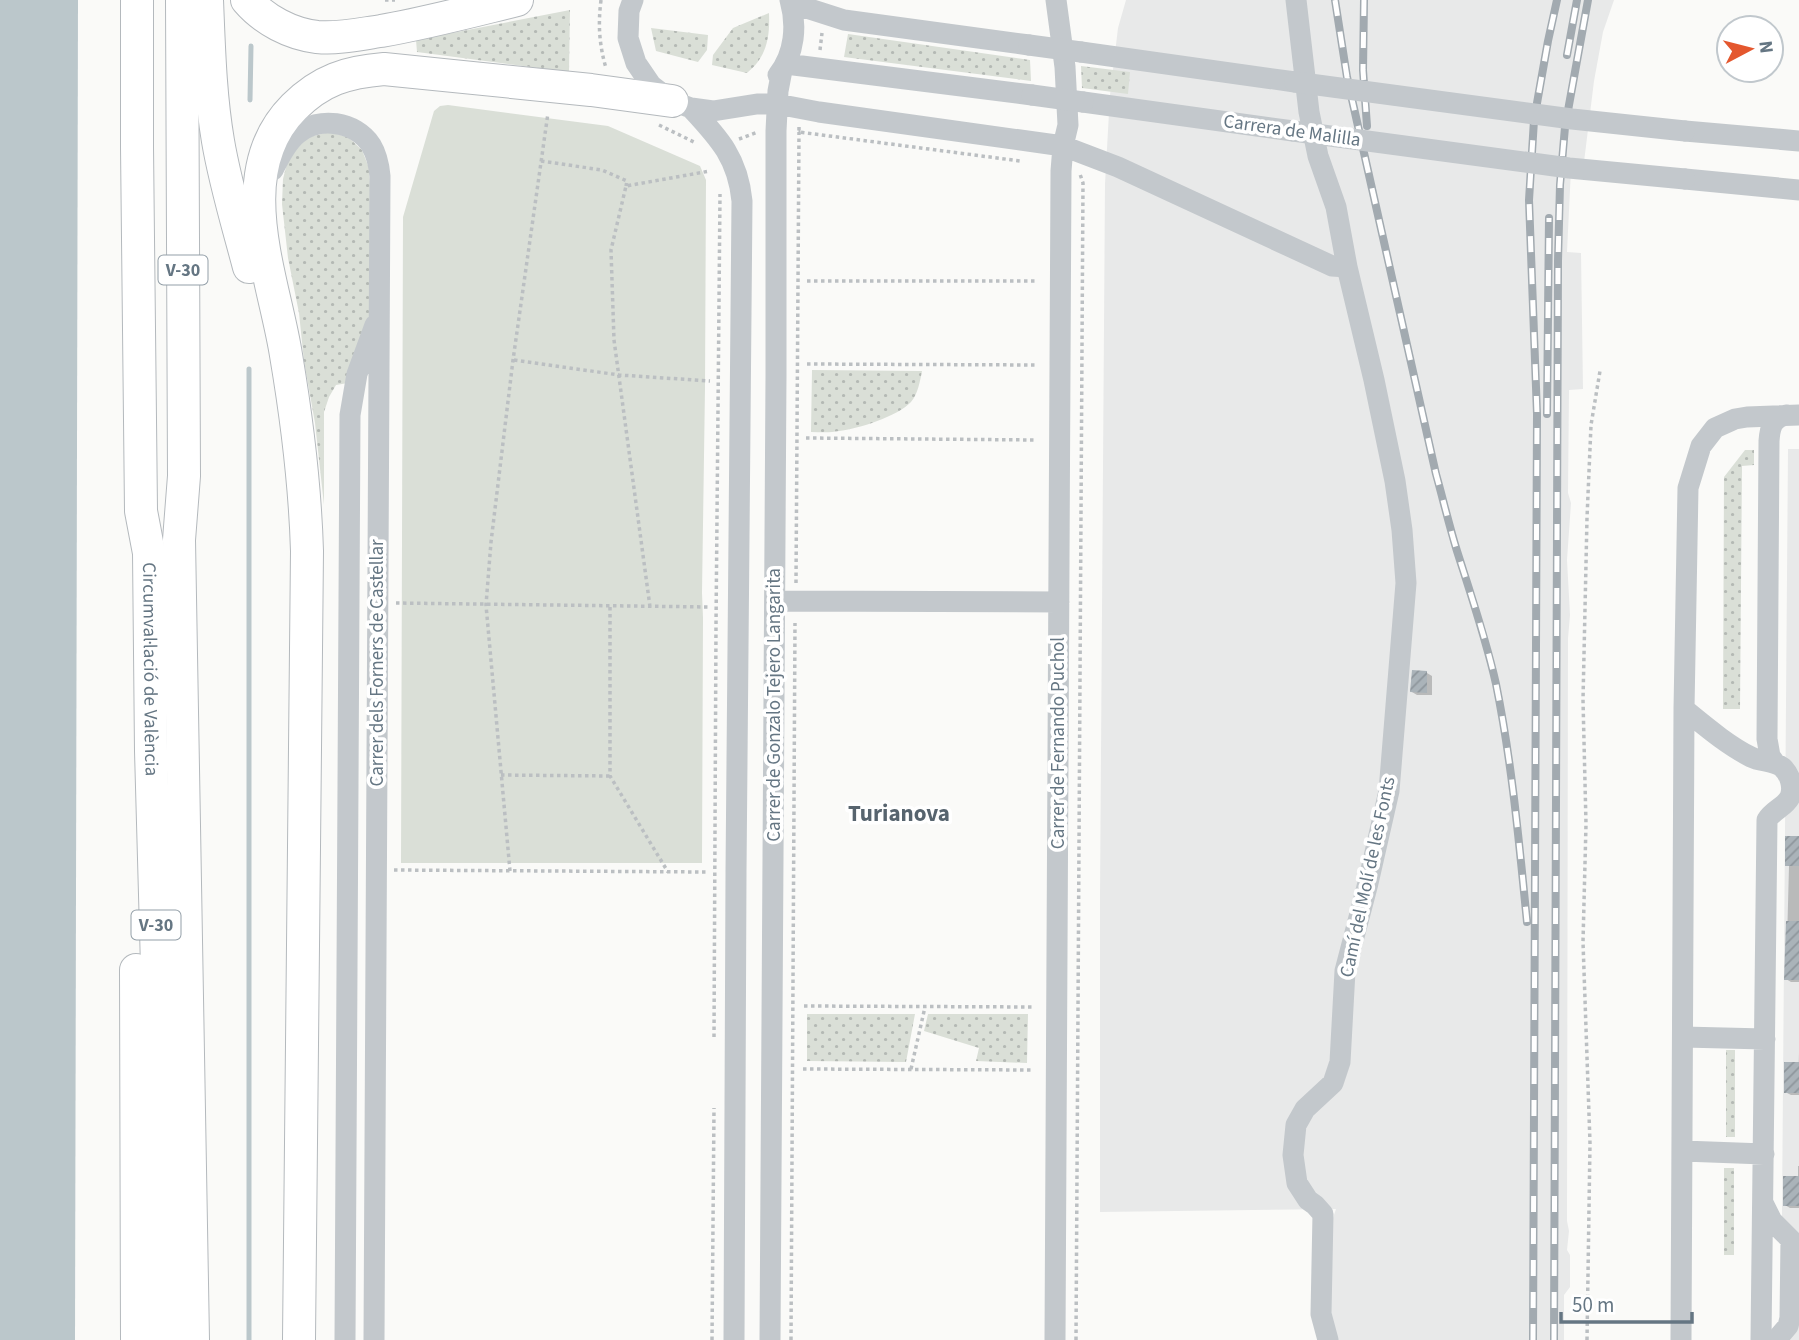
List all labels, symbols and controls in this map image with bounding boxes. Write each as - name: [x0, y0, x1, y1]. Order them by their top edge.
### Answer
- north arrow: [1715, 14, 1785, 84]
- text: N: [1751, 39, 1780, 55]
- street label: Carrera de Malilla: [1222, 108, 1362, 154]
- road number: V-30: [158, 256, 208, 284]
- street label: Carrer dels Forners de Castellar: [364, 539, 391, 787]
- street label: Circumval·lació de València: [136, 562, 165, 777]
- street label: Carrer de Gonzalo Tejero Langarita: [761, 568, 788, 842]
- street label: Carrer de Fernando Puchol: [1045, 637, 1072, 849]
- street label: Camí del Molí de les Fonts: [1334, 774, 1402, 980]
- district label: Turianova: [848, 797, 950, 830]
- road number: V-30: [132, 910, 180, 940]
- scale bar: [1561, 1280, 1692, 1324]
- text: 50 m: [1572, 1290, 1614, 1320]

